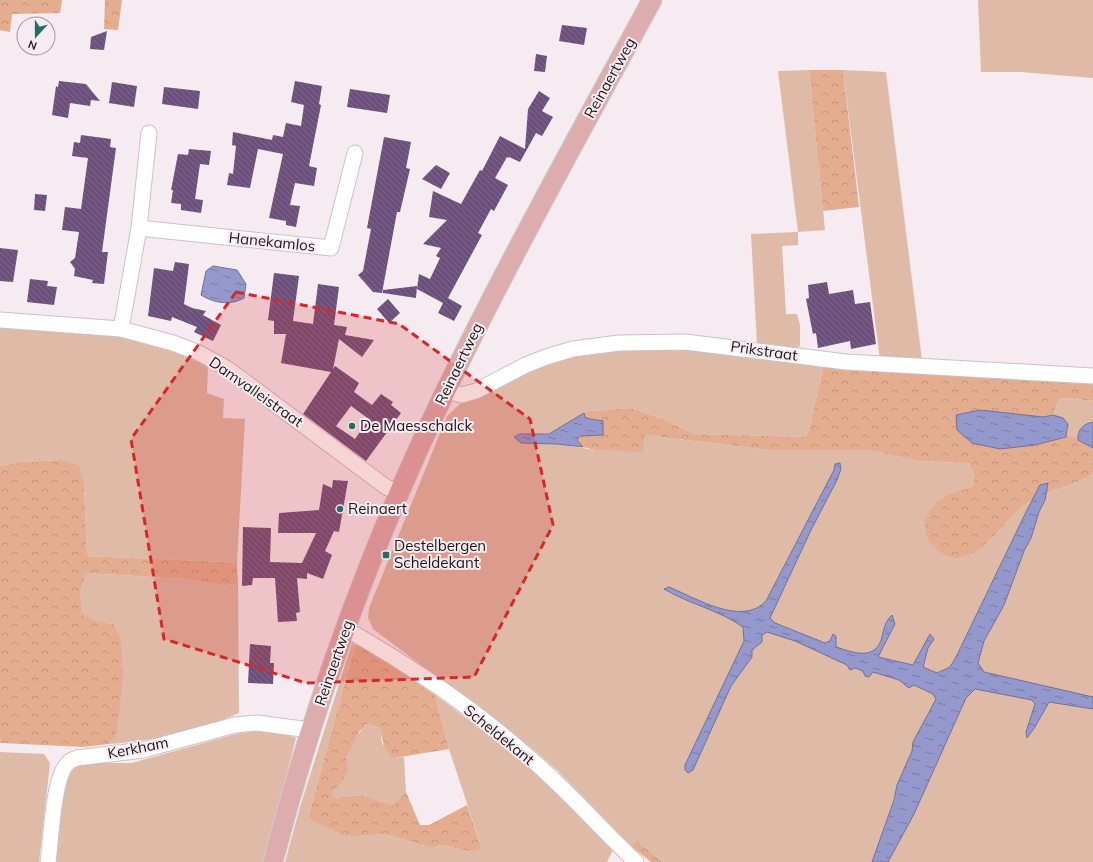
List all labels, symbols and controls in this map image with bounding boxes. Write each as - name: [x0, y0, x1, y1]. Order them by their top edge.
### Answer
- north arrow: [16, 16, 56, 56]
- street label: Reinaertweg: [580, 34, 639, 121]
- text: N: [26, 37, 39, 53]
- street label: Hanekamlos: [228, 228, 316, 255]
- street label: Reinaertweg: [430, 320, 487, 408]
- street label: Prikstraat: [729, 336, 799, 365]
- street label: Damvalleistraat: [206, 352, 307, 431]
- place label: De Maesschalck: [360, 416, 472, 435]
- marker: De Maesschalck: [347, 421, 357, 431]
- place label: Reinaert: [348, 499, 407, 518]
- marker: Reinaert: [335, 504, 345, 514]
- place label: Destelbergen Scheldekant: [394, 536, 486, 572]
- marker: Destelbergen Scheldekant: [381, 550, 391, 560]
- street label: Reinaertweg: [310, 618, 357, 708]
- street label: Scheldekant: [460, 700, 538, 769]
- street label: Kerkham: [106, 732, 170, 763]

